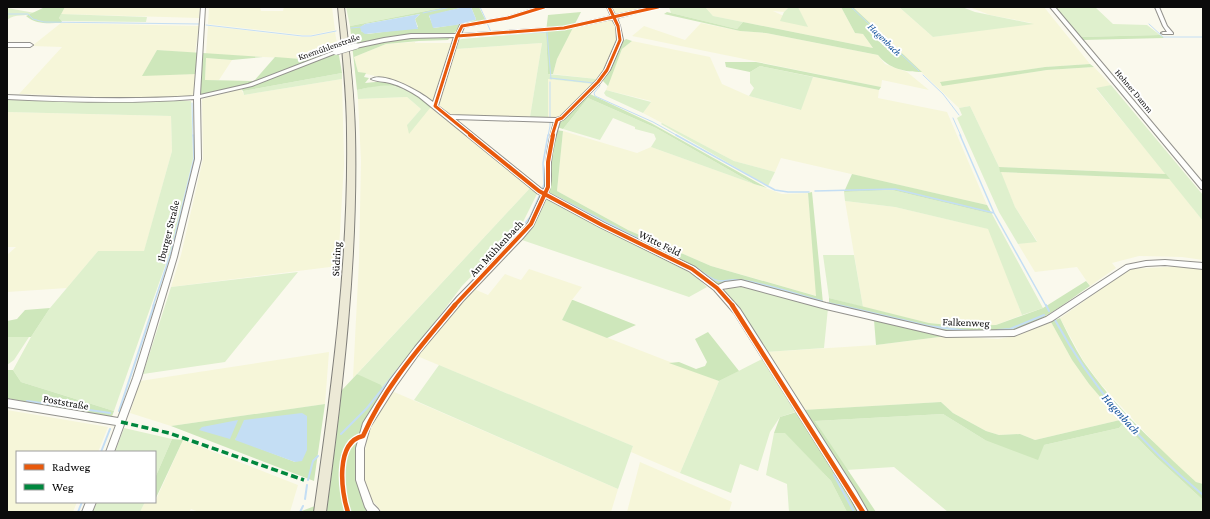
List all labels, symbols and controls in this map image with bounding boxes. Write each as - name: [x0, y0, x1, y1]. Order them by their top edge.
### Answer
- water label: Hagenbach: [866, 21, 904, 58]
- street label: Knemühlenstraße: [297, 32, 361, 62]
- street label: Hohner Damm: [1113, 67, 1155, 115]
- street label: Iburger Straße: [155, 199, 182, 263]
- street label: Am Mühlenbach: [467, 217, 525, 279]
- street label: Witte Feld: [637, 228, 683, 258]
- street label: Südring: [329, 241, 344, 277]
- street label: Falkenweg: [942, 315, 990, 330]
- water label: Hagenbach: [1099, 391, 1143, 438]
- street label: Poststraße: [42, 392, 90, 412]
- legend: [16, 451, 156, 503]
- text: Radweg: [52, 460, 90, 474]
- text: Weg: [52, 480, 74, 494]

